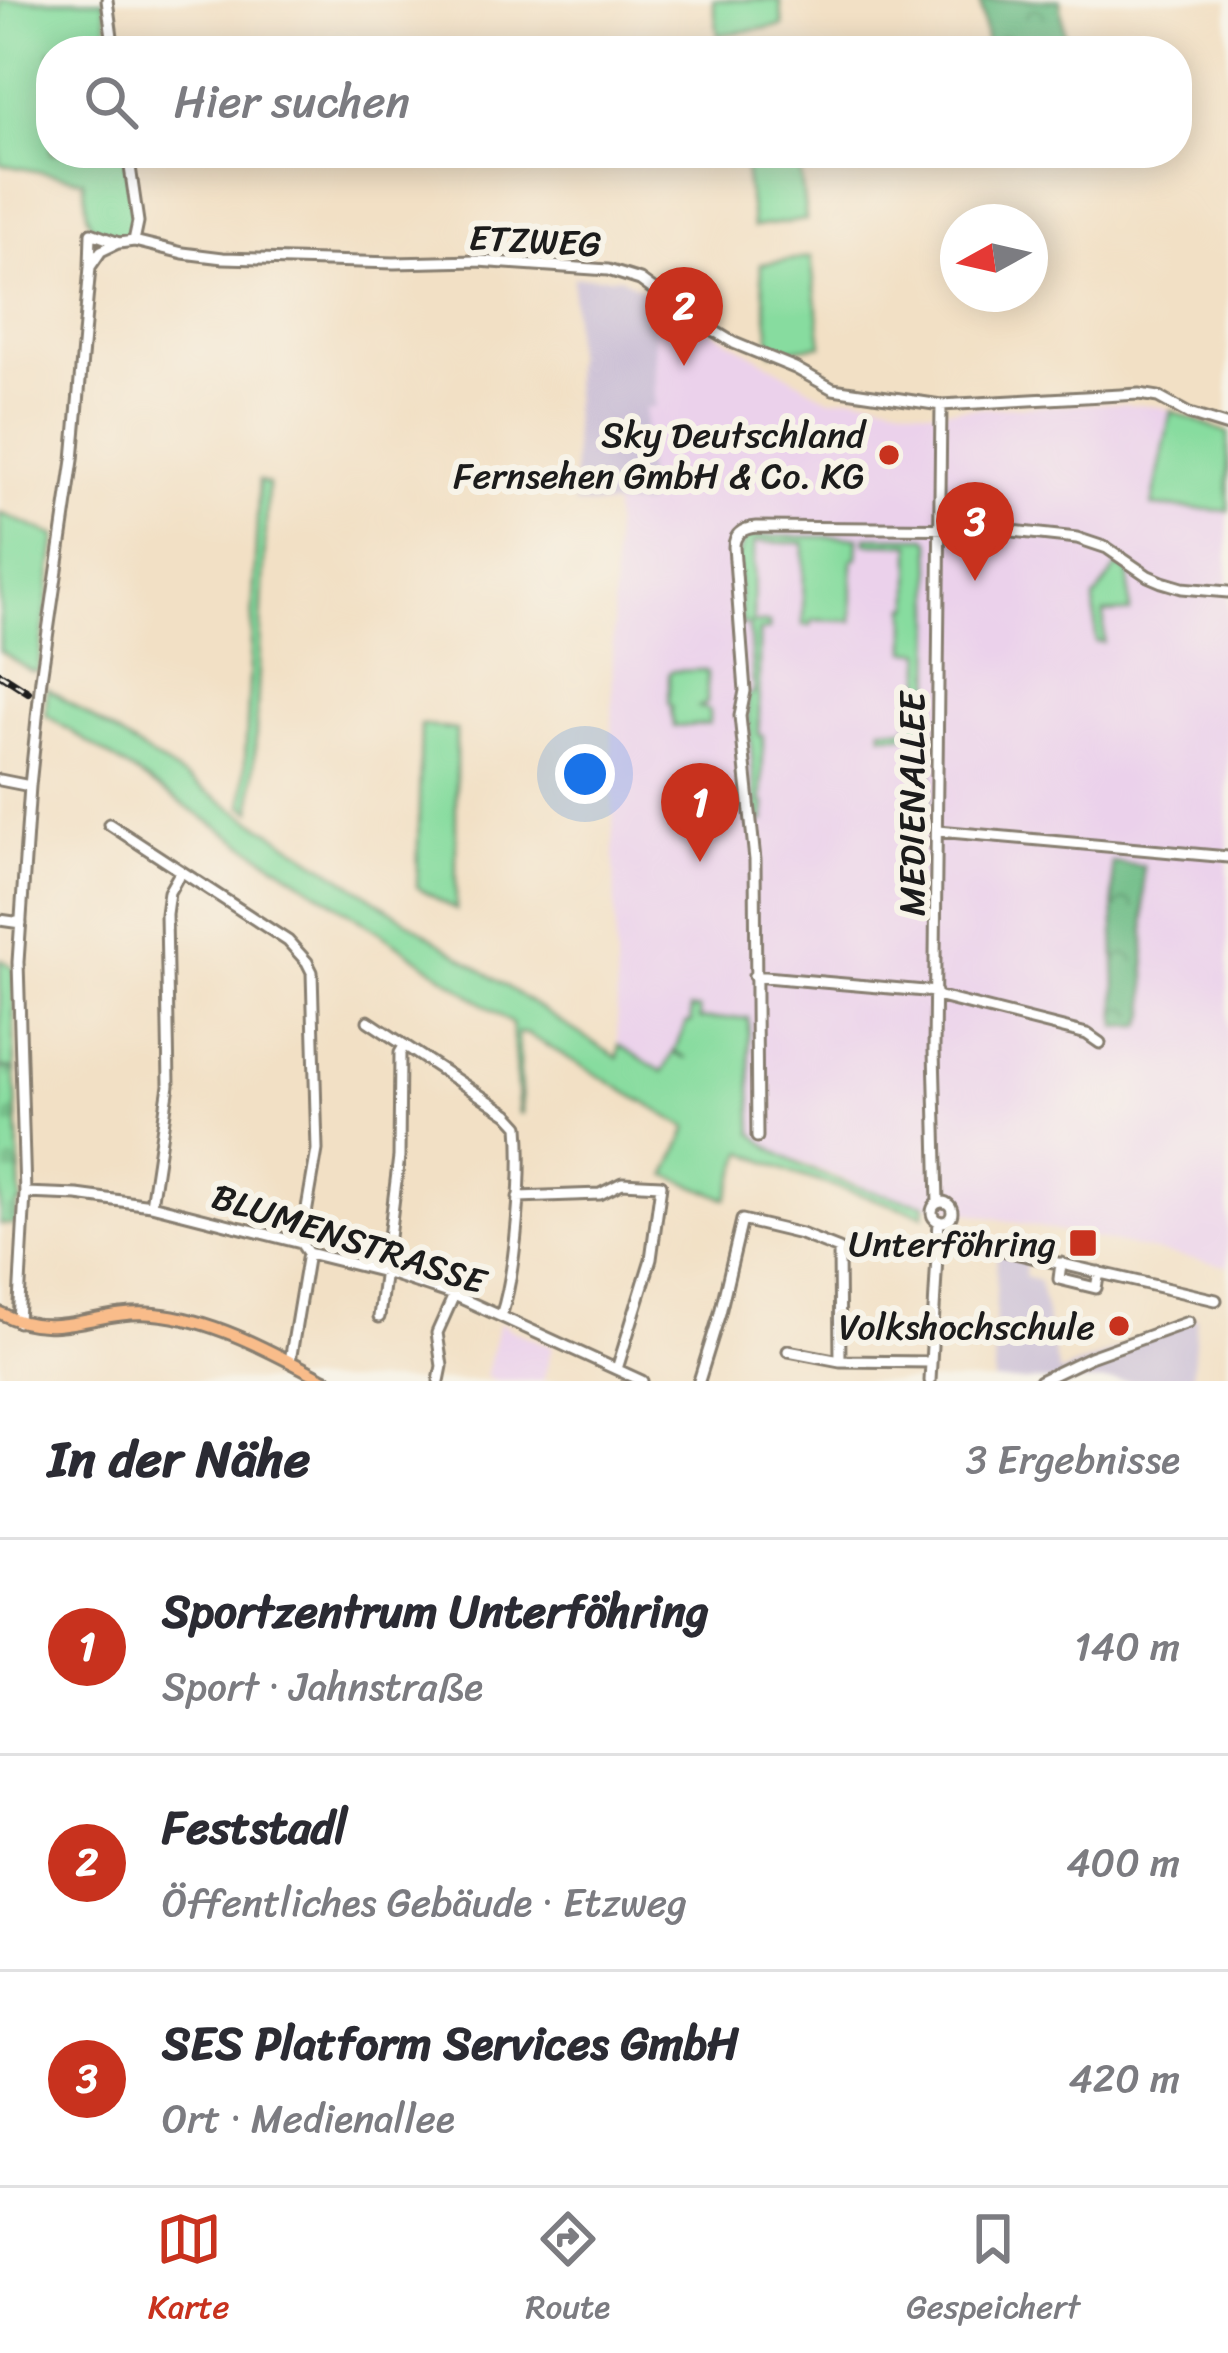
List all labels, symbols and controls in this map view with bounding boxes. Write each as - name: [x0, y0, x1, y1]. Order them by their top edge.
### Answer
- search box: [36, 36, 1192, 168]
- text: Hier suchen: [174, 62, 410, 142]
- icon: search: [78, 69, 144, 135]
- north arrow: [940, 204, 1048, 312]
- street label: ETZWEG: [467, 206, 603, 276]
- pin: 2: [645, 267, 723, 366]
- place label: Sky Deutschland Fernsehen GmbH & Co. KG: [453, 403, 867, 508]
- marker: Sky Deutschland Fernsehen GmbH & Co. KG: [876, 442, 902, 468]
- pin: 3: [936, 482, 1014, 581]
- street label: MEDIENALLEE: [880, 690, 944, 916]
- your location: [555, 744, 615, 804]
- pin: 1: [661, 763, 739, 862]
- street label: BLUMENSTRASSE: [203, 1165, 496, 1314]
- place label: Unterföhring: [848, 1212, 1056, 1276]
- marker: Unterföhring: [1067, 1227, 1099, 1259]
- place label: Volkshochschule: [839, 1295, 1095, 1359]
- marker: Volkshochschule: [1106, 1313, 1132, 1339]
- text: In der Nähe: [48, 1414, 310, 1504]
- text: 3 Ergebnisse: [966, 1425, 1180, 1494]
- text: Sportzentrum Unterföhring: [162, 1572, 709, 1652]
- text: 1: [79, 1612, 95, 1681]
- text: 140 m: [1074, 1612, 1180, 1681]
- text: Sport · Jahnstraße: [162, 1652, 483, 1721]
- text: Feststadl: [162, 1788, 347, 1868]
- text: 2: [76, 1828, 98, 1897]
- text: 400 m: [1066, 1828, 1180, 1897]
- text: Öffentliches Gebäude · Etzweg: [162, 1868, 687, 1937]
- text: SES Platform Services GmbH: [162, 2004, 739, 2084]
- text: 3: [76, 2044, 98, 2113]
- text: 420 m: [1068, 2044, 1180, 2113]
- text: Ort · Medienallee: [162, 2084, 455, 2153]
- tab: Karte: [148, 2206, 230, 2336]
- tab: Route: [525, 2206, 610, 2336]
- tab: Gespeichert: [906, 2206, 1080, 2336]

